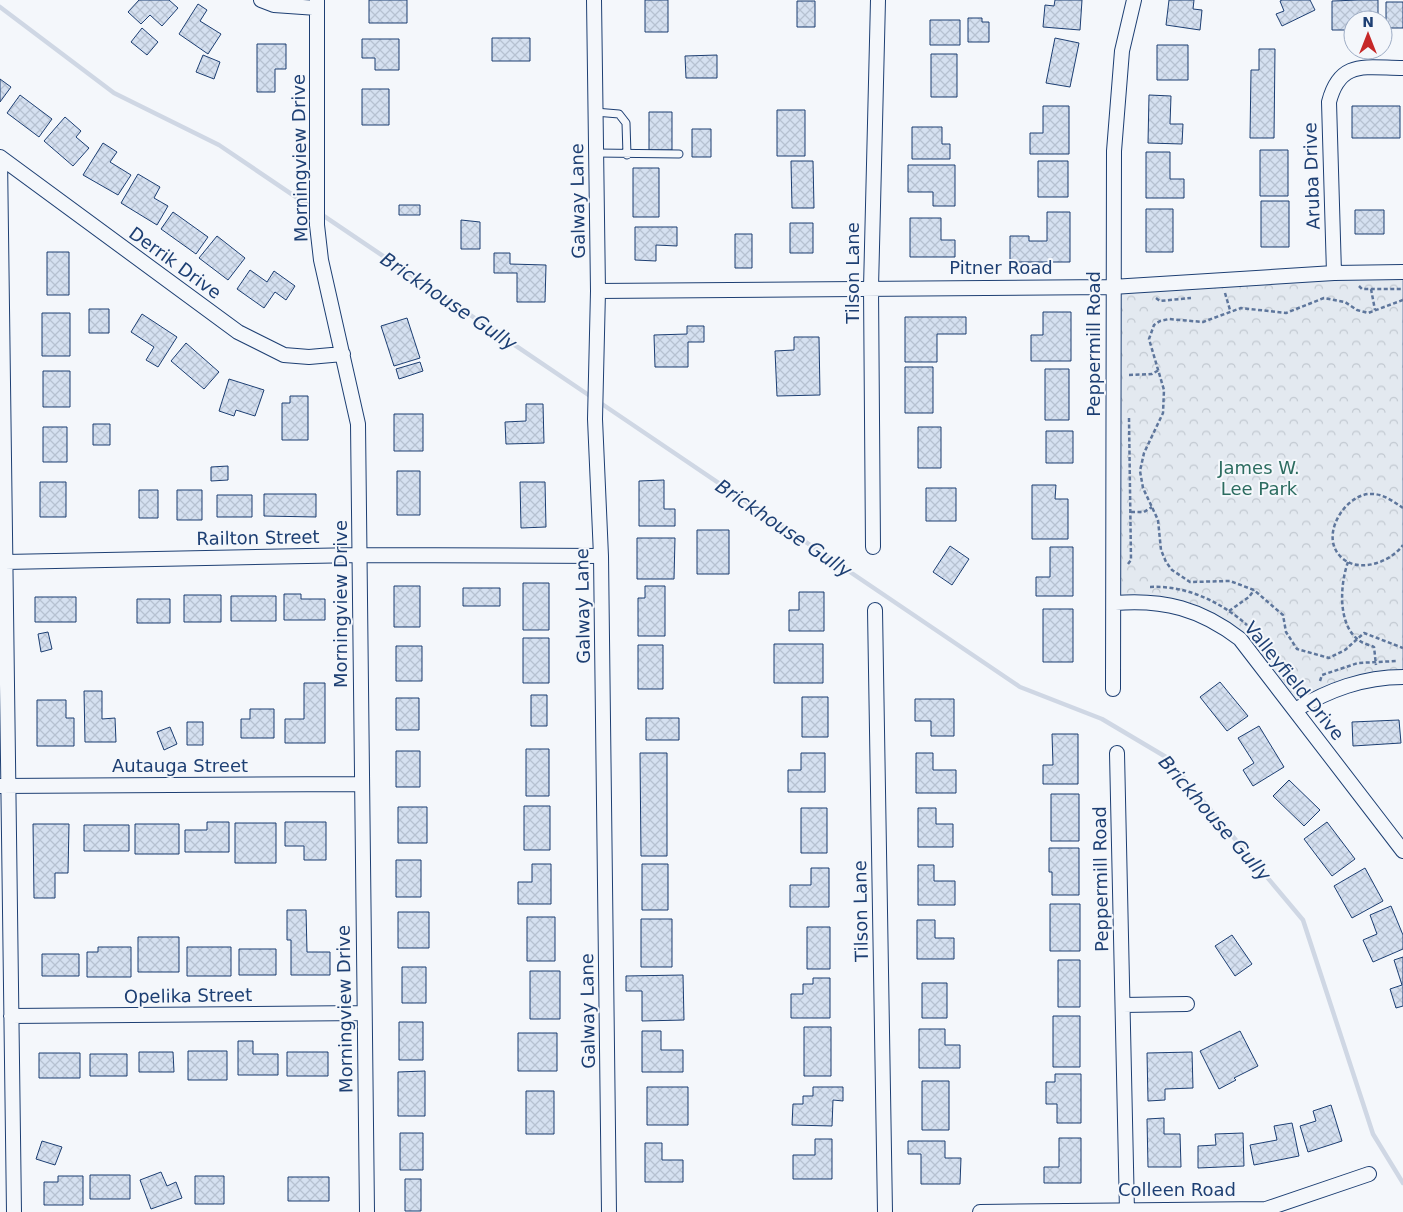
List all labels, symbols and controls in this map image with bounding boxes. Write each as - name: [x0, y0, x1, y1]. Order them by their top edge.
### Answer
- north arrow: [1343, 10, 1393, 60]
- text: N: [1362, 14, 1374, 30]
- street label: Morningview Drive: [288, 74, 311, 242]
- street label: Aruba Drive: [1299, 122, 1324, 230]
- street label: Galway Lane: [566, 143, 589, 259]
- street label: Derrik Drive: [125, 222, 225, 303]
- street label: Tilson Lane: [842, 222, 863, 325]
- water label: Brickhouse Gully: [377, 247, 522, 355]
- street label: Pitner Road: [949, 257, 1053, 278]
- street label: Peppermill Road: [1083, 271, 1104, 417]
- park label: James W. Lee Park: [1217, 457, 1300, 499]
- water label: Brickhouse Gully: [712, 474, 857, 582]
- street label: Morningview Drive: [330, 520, 351, 688]
- street label: Railton Street: [196, 526, 320, 549]
- street label: Galway Lane: [571, 548, 594, 664]
- street label: Valleyfield Drive: [1240, 617, 1349, 744]
- water label: Brickhouse Gully: [1154, 751, 1276, 886]
- street label: Autauga Street: [112, 755, 248, 776]
- street label: Peppermill Road: [1089, 806, 1112, 952]
- street label: Tilson Lane: [849, 860, 872, 963]
- street label: Morningview Drive: [333, 925, 356, 1093]
- street label: Galway Lane: [576, 953, 599, 1069]
- street label: Opelika Street: [124, 984, 252, 1007]
- street label: Colleen Road: [1118, 1179, 1236, 1200]

